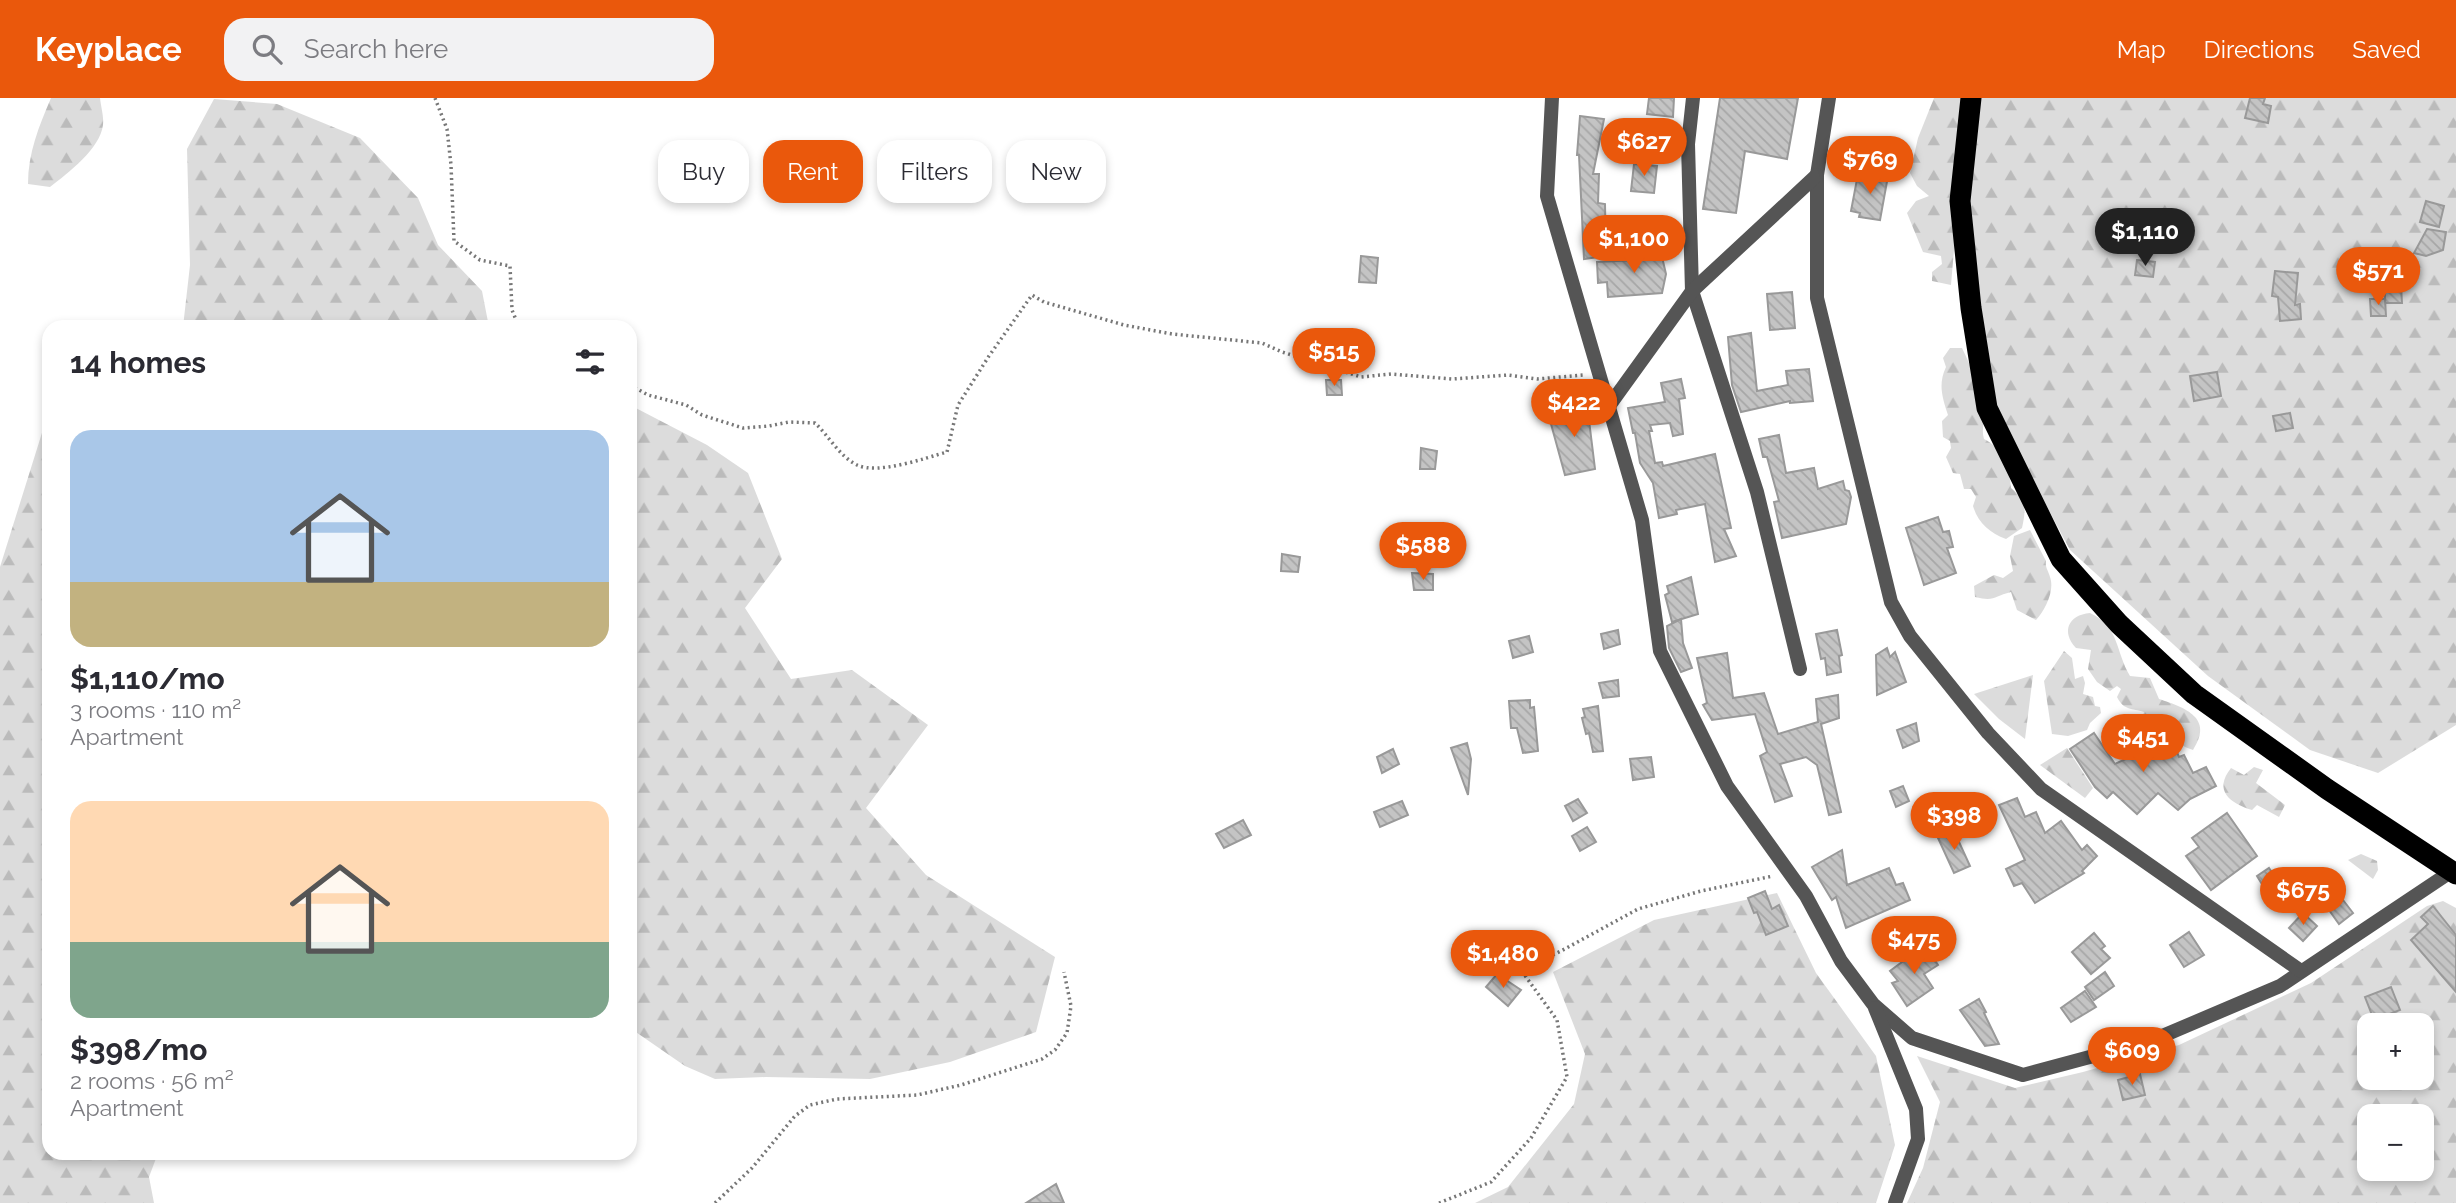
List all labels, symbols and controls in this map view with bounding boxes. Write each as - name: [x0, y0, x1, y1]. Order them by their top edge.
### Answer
- search box: [224, 18, 714, 81]
- text: Keyplace: [35, 30, 182, 69]
- icon: search: [248, 30, 286, 68]
- text: Search here: [304, 34, 448, 64]
- text: Map: [2117, 35, 2166, 64]
- text: Directions: [2204, 35, 2314, 64]
- text: Saved: [2352, 35, 2421, 64]
- pin: $627: [1603, 118, 1685, 178]
- text: $627: [1617, 127, 1671, 154]
- pin: $769: [1829, 136, 1911, 196]
- chip: Buy: [658, 140, 749, 203]
- chip: Rent: [763, 140, 863, 203]
- chip: Filters: [877, 140, 992, 203]
- chip: New: [1006, 140, 1106, 203]
- text: $769: [1843, 145, 1898, 172]
- pin: $1,110: [2088, 208, 2202, 268]
- pin: $1,100: [1577, 216, 1691, 275]
- text: $1,110: [2111, 217, 2179, 244]
- text: $1,100: [1599, 224, 1669, 251]
- pin: $571: [2337, 248, 2419, 307]
- text: $571: [2352, 256, 2404, 283]
- pin: $515: [1293, 328, 1375, 388]
- text: $515: [1308, 337, 1360, 364]
- icon: filters: [571, 343, 609, 381]
- text: 14 homes: [70, 345, 206, 380]
- pin: $422: [1533, 380, 1615, 439]
- text: $422: [1547, 388, 1601, 415]
- icon: home: [277, 475, 403, 601]
- pin: $588: [1382, 522, 1464, 582]
- text: $588: [1395, 531, 1451, 558]
- text: $1,110/mo: [70, 661, 225, 696]
- text: 3 rooms · 110 m²: [70, 696, 241, 723]
- pin: $451: [2102, 714, 2184, 774]
- text: Apartment: [70, 723, 184, 750]
- text: $451: [2117, 723, 2169, 750]
- pin: $398: [1913, 792, 1995, 852]
- text: $398: [1927, 801, 1981, 828]
- icon: home: [277, 846, 403, 972]
- pin: $675: [2262, 868, 2344, 927]
- text: $675: [2276, 876, 2330, 903]
- pin: $475: [1873, 916, 1955, 976]
- text: $475: [1887, 925, 1941, 952]
- pin: $1,480: [1446, 930, 1560, 990]
- text: $1,480: [1467, 939, 1539, 966]
- map controls: [2357, 1013, 2434, 1181]
- button: +: [2357, 1013, 2434, 1090]
- pin: $609: [2091, 1028, 2173, 1087]
- text: $398/mo: [70, 1032, 207, 1067]
- text: $609: [2104, 1036, 2160, 1063]
- text: 2 rooms · 56 m²: [70, 1067, 234, 1094]
- text: Apartment: [70, 1094, 184, 1121]
- button: −: [2357, 1104, 2434, 1181]

